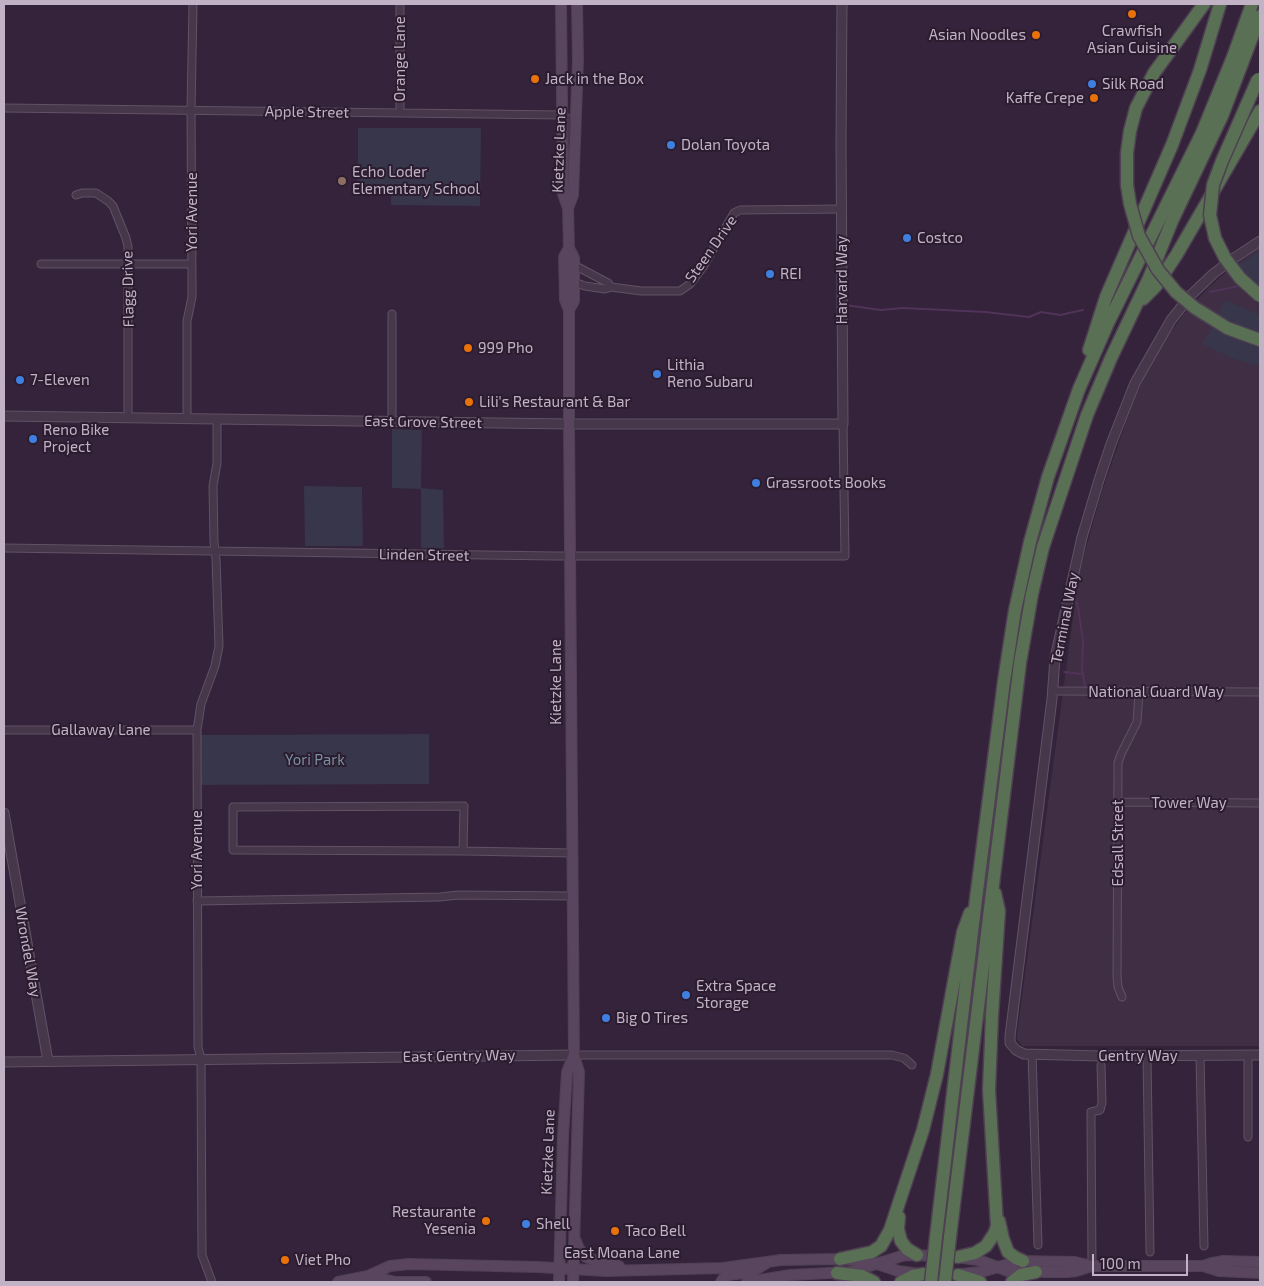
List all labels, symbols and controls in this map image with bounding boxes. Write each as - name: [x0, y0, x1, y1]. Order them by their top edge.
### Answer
- marker: Crawfish Asian Cuisine: [1126, 8, 1138, 20]
- street label: Orange Lane: [391, 16, 409, 102]
- place label: Crawfish Asian Cuisine: [1087, 22, 1177, 57]
- place label: Asian Noodles: [929, 26, 1026, 44]
- marker: Asian Noodles: [1030, 29, 1042, 41]
- place label: Jack in the Box: [545, 70, 644, 88]
- marker: Jack in the Box: [529, 73, 541, 85]
- place label: Silk Road: [1102, 75, 1164, 93]
- marker: Silk Road: [1086, 78, 1098, 90]
- place label: Kaffe Crepe: [1006, 89, 1084, 107]
- marker: Kaffe Crepe: [1088, 92, 1100, 104]
- street label: Apple Street: [265, 102, 349, 122]
- street label: Kietzke Lane: [549, 107, 569, 193]
- place label: Dolan Toyota: [681, 136, 770, 154]
- marker: Dolan Toyota: [665, 139, 677, 151]
- place label: Echo Loder Elementary School: [352, 163, 480, 198]
- street label: Yori Avenue: [183, 172, 201, 252]
- marker: Echo Loder Elementary School: [336, 175, 348, 187]
- street label: Steen Drive: [681, 212, 741, 286]
- place label: Costco: [917, 229, 963, 247]
- marker: Costco: [901, 232, 913, 244]
- street label: Harvard Way: [833, 236, 851, 324]
- street label: Flagg Drive: [118, 251, 138, 327]
- place label: REI: [780, 265, 802, 283]
- marker: REI: [764, 268, 776, 280]
- place label: 999 Pho: [478, 339, 533, 357]
- marker: 999 Pho: [462, 342, 474, 354]
- place label: Lithia Reno Subaru: [667, 356, 753, 391]
- marker: Lithia Reno Subaru: [651, 368, 663, 380]
- place label: 7-Eleven: [30, 371, 90, 389]
- marker: 7-Eleven: [14, 374, 26, 386]
- place label: Lili's Restaurant & Bar: [479, 393, 631, 411]
- marker: Lili's Restaurant & Bar: [463, 396, 475, 408]
- street label: East Grove Street: [364, 412, 482, 432]
- place label: Reno Bike Project: [43, 421, 109, 456]
- marker: Reno Bike Project: [27, 433, 39, 445]
- place label: Grassroots Books: [766, 474, 886, 492]
- marker: Grassroots Books: [750, 477, 762, 489]
- street label: Linden Street: [379, 545, 469, 565]
- street label: Terminal Way: [1047, 571, 1083, 665]
- street label: Kietzke Lane: [547, 639, 565, 725]
- street label: National Guard Way: [1088, 683, 1224, 701]
- street label: Gallaway Lane: [51, 721, 151, 739]
- park label: Yori Park: [285, 751, 345, 769]
- street label: Tower Way: [1151, 794, 1227, 812]
- street label: Edsall Street: [1109, 800, 1127, 886]
- street label: Yori Avenue: [188, 810, 206, 890]
- street label: Wrondel Way: [11, 905, 45, 999]
- place label: Extra Space Storage: [696, 977, 776, 1012]
- marker: Extra Space Storage: [680, 989, 692, 1001]
- place label: Big O Tires: [616, 1009, 688, 1027]
- marker: Big O Tires: [600, 1012, 612, 1024]
- street label: East Gentry Way: [402, 1046, 516, 1066]
- street label: Gentry Way: [1098, 1047, 1178, 1065]
- street label: Kietzke Lane: [538, 1109, 558, 1195]
- place label: Restaurante Yesenia: [392, 1203, 476, 1238]
- marker: Restaurante Yesenia: [480, 1215, 492, 1227]
- place label: Shell: [536, 1215, 570, 1233]
- marker: Shell: [520, 1218, 532, 1230]
- place label: Taco Bell: [625, 1222, 686, 1240]
- marker: Taco Bell: [609, 1225, 621, 1237]
- street label: East Moana Lane: [564, 1244, 680, 1262]
- scale bar: [1094, 1244, 1190, 1276]
- place label: Viet Pho: [295, 1251, 351, 1269]
- marker: Viet Pho: [279, 1254, 291, 1266]
- text: 100 m: [1100, 1254, 1141, 1272]

